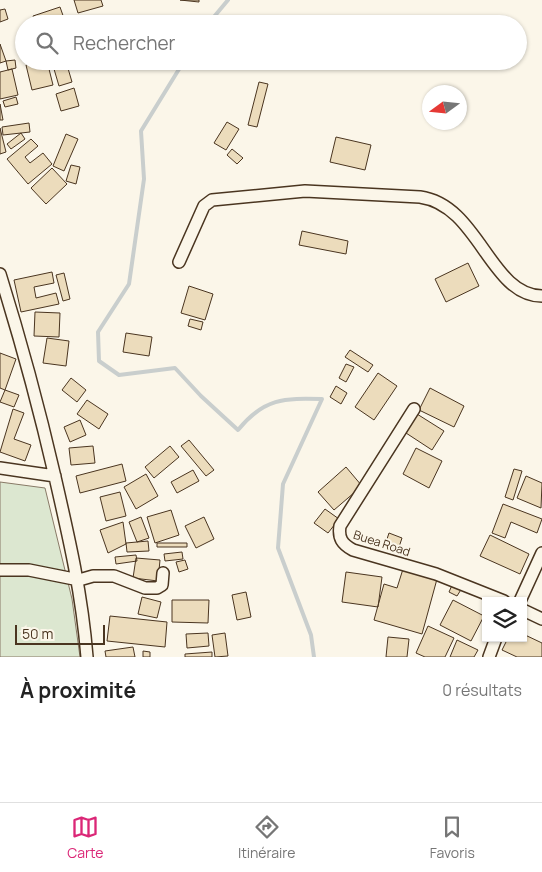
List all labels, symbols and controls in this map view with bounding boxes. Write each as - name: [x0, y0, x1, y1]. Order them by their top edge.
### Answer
- search box: [15, 15, 527, 70]
- icon: search: [33, 29, 61, 57]
- text: Rechercher: [73, 30, 175, 56]
- north arrow: [422, 85, 467, 130]
- street label: Buea Road: [351, 526, 413, 560]
- map controls: [482, 597, 527, 642]
- button: layers: [482, 597, 527, 642]
- scale bar: [15, 622, 105, 645]
- text: 50 m: [22, 624, 53, 643]
- text: À proximité: [20, 676, 136, 704]
- text: 0 résultats: [442, 679, 522, 701]
- tab: Carte: [67, 813, 104, 862]
- tab: Itinéraire: [238, 813, 295, 862]
- tab: Favoris: [430, 813, 475, 862]

